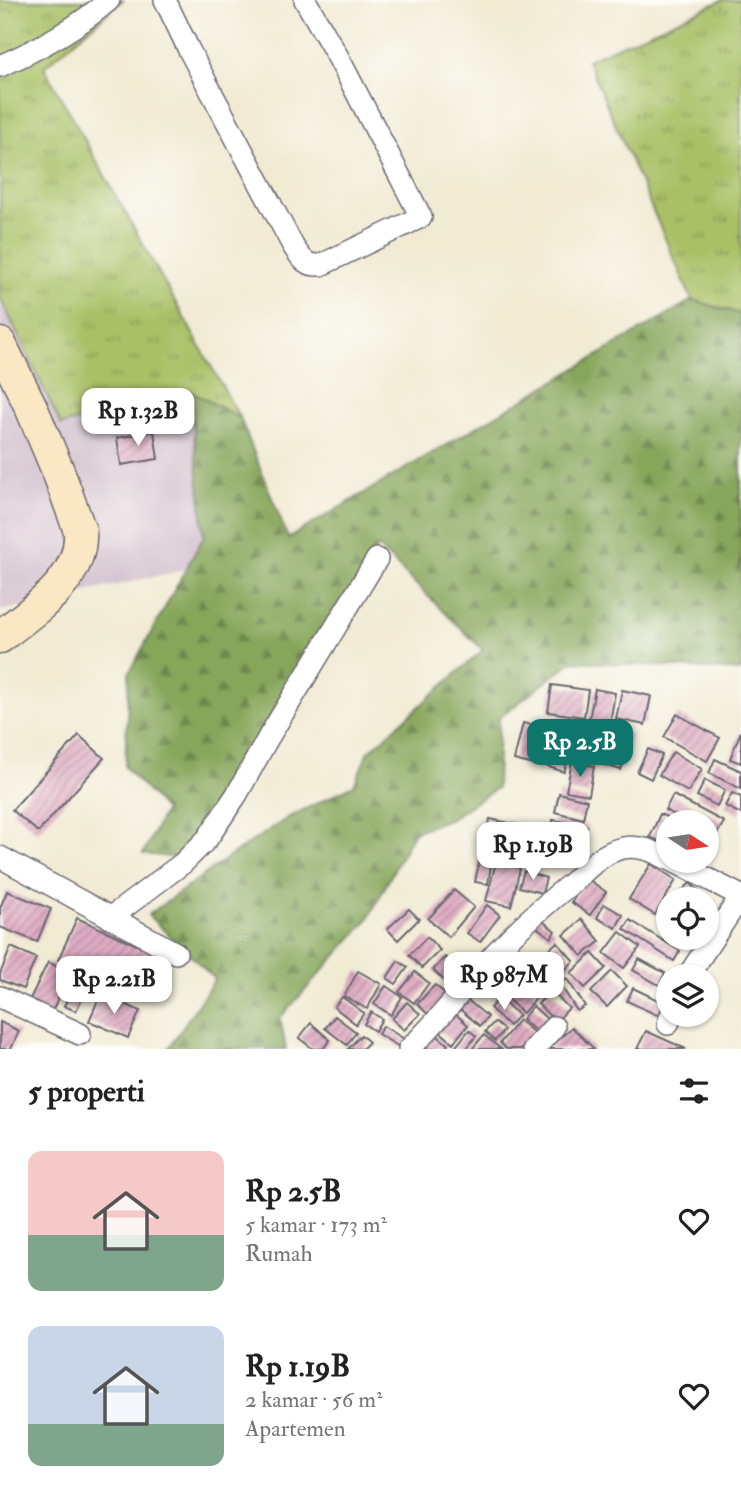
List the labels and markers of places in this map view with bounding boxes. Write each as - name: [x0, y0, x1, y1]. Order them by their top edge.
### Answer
- pin: Rp 1.32B: [66, 388, 210, 448]
- pin: Rp 2.5B: [515, 720, 645, 779]
- pin: Rp 1.19B: [461, 822, 605, 882]
- pin: Rp 987M: [439, 953, 569, 1012]
- pin: Rp 2.21B: [42, 956, 186, 1016]

